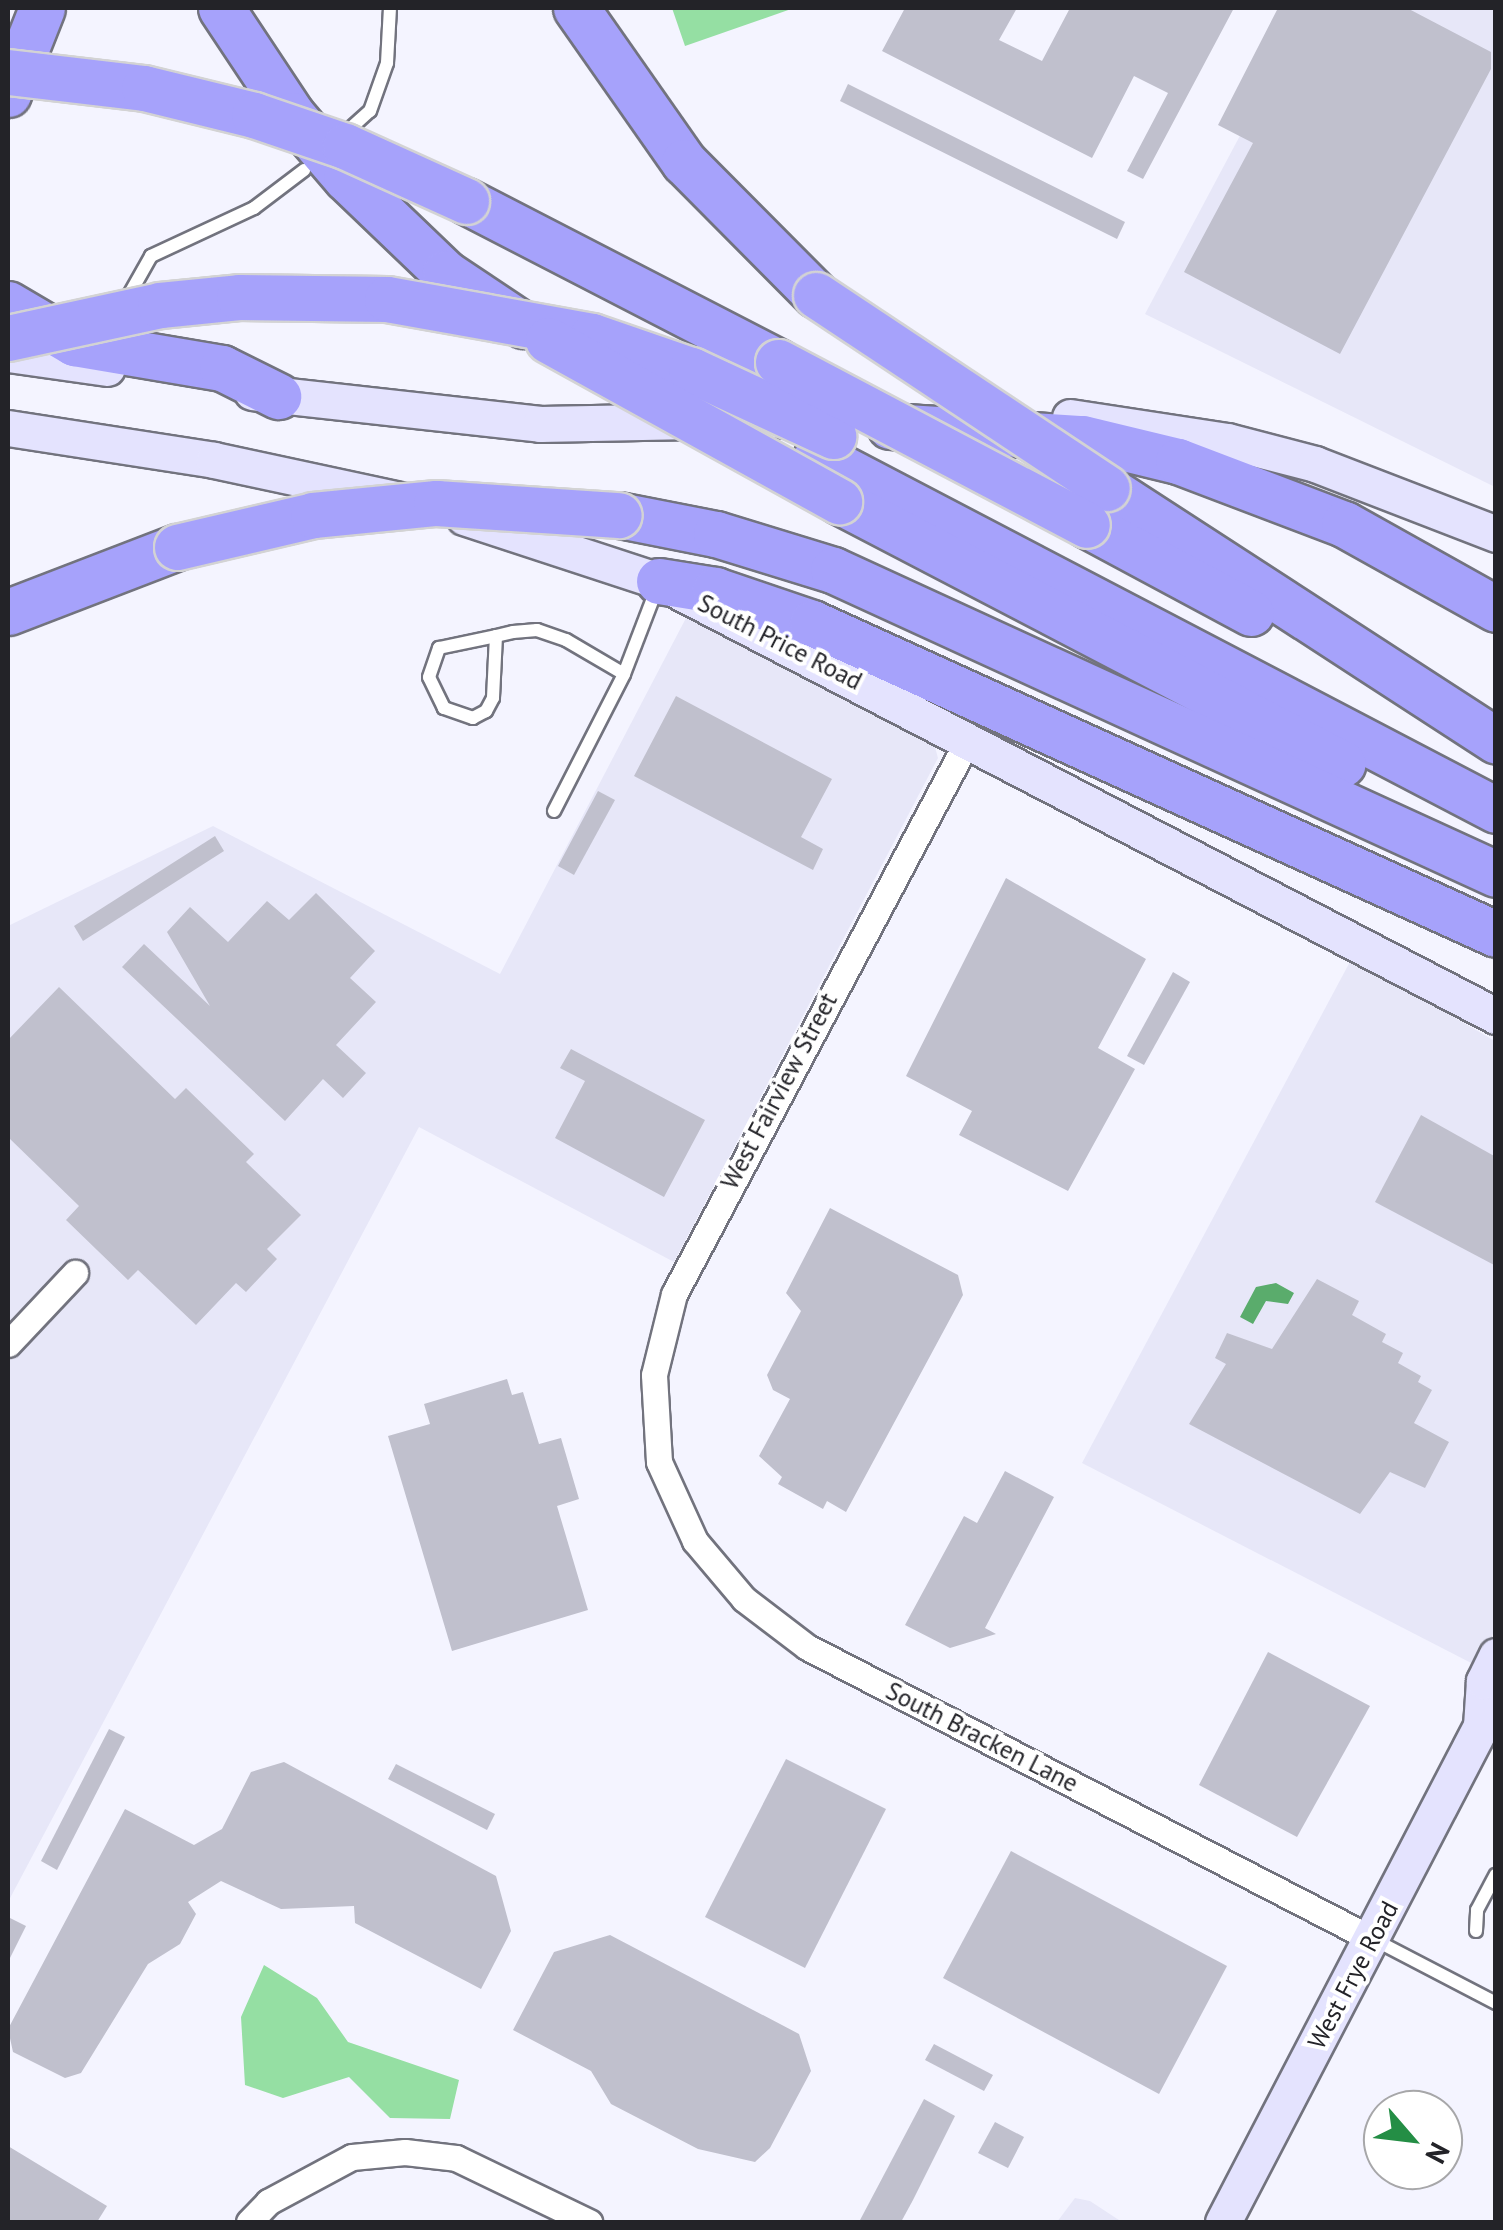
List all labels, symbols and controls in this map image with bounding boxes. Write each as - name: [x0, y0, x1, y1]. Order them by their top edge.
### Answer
- street label: South Price Road: [693, 588, 867, 696]
- street label: West Fairview Street: [714, 987, 844, 1195]
- street label: South Bracken Lane: [881, 1676, 1083, 1798]
- street label: West Frye Road: [1301, 1896, 1405, 2054]
- north arrow: [1363, 2090, 1463, 2190]
- text: N: [1418, 2137, 1459, 2170]

